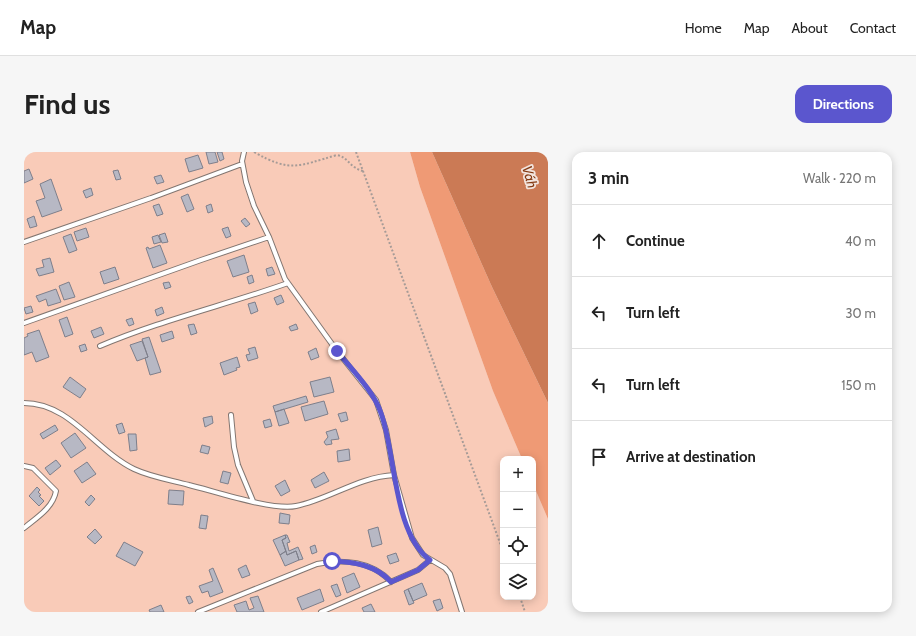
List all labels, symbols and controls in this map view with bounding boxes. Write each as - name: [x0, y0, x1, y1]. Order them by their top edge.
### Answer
- text: Map: [20, 16, 56, 39]
- text: Home: [685, 19, 722, 37]
- text: Map: [744, 19, 769, 37]
- text: About: [791, 19, 828, 37]
- text: Contact: [850, 19, 896, 37]
- button: Directions: [795, 85, 892, 123]
- text: Find us: [24, 87, 110, 121]
- water label: Váh: [518, 164, 542, 190]
- text: 3 min: [588, 168, 629, 188]
- text: Walk · 220 m: [803, 170, 876, 186]
- icon: ahead: [588, 230, 610, 252]
- text: Continue: [626, 232, 685, 250]
- text: 40 m: [845, 233, 876, 249]
- icon: left: [588, 302, 610, 324]
- text: Turn left: [626, 304, 680, 322]
- text: 30 m: [846, 305, 876, 321]
- route end: [328, 342, 346, 360]
- icon: left: [588, 374, 610, 396]
- text: Turn left: [626, 376, 680, 394]
- text: 150 m: [841, 377, 876, 393]
- icon: arrive: [588, 446, 610, 468]
- text: Arrive at destination: [626, 448, 756, 466]
- map controls: [500, 456, 536, 600]
- button: +: [500, 456, 536, 492]
- button: −: [500, 492, 536, 528]
- button: locate: [500, 528, 536, 564]
- route start: [323, 552, 341, 570]
- button: layers: [500, 564, 536, 600]

